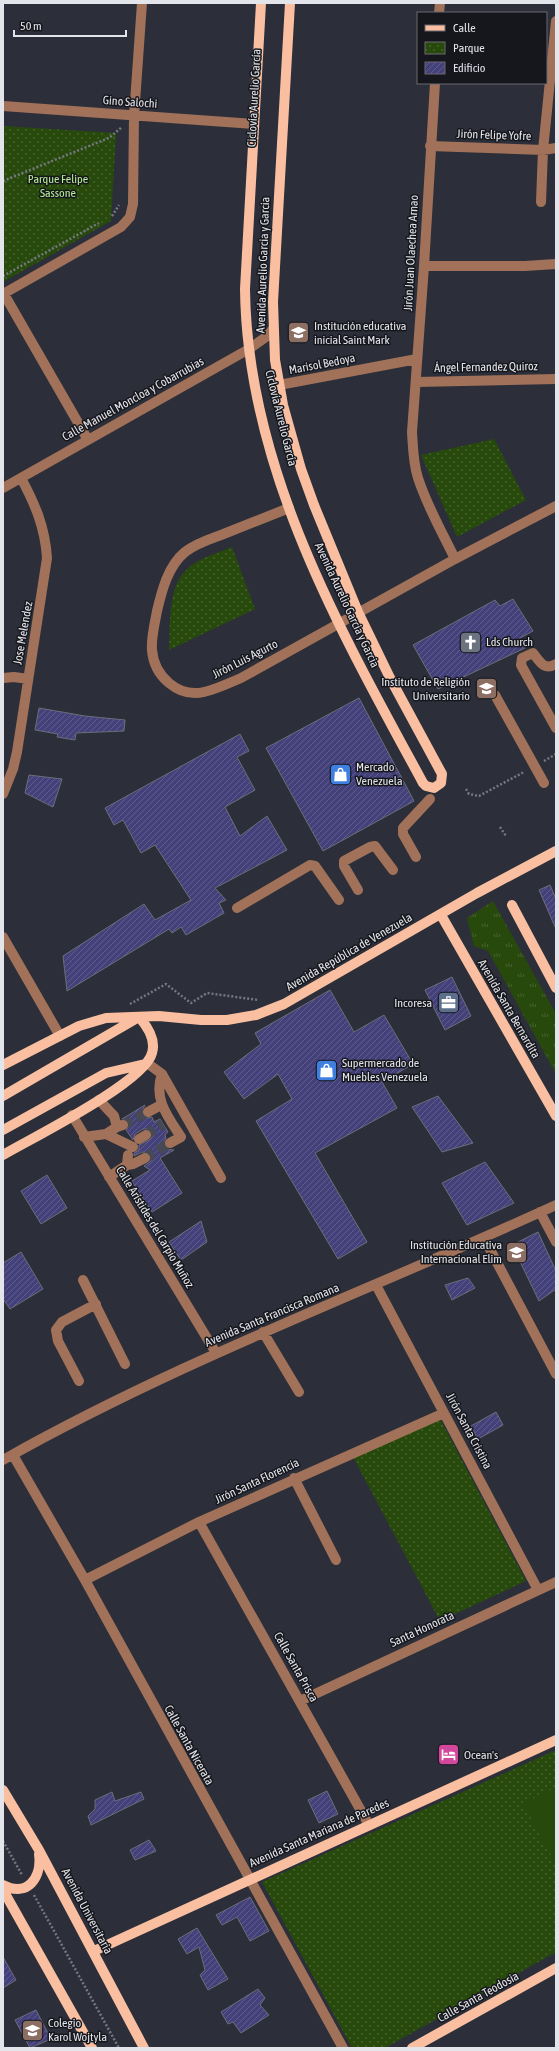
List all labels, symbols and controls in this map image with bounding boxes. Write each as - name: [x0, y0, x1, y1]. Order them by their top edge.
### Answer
- scale bar: [14, 12, 126, 38]
- legend: [417, 12, 547, 84]
- text: 50 m: [20, 19, 42, 33]
- text: Calle: [453, 21, 476, 35]
- text: Parque: [453, 41, 485, 55]
- street label: Ciclovía Aurelio García: [244, 49, 264, 147]
- text: Edificio: [453, 61, 486, 75]
- street label: Gino Salochi: [102, 93, 158, 111]
- street label: Jirón Felipe Yofre: [456, 127, 532, 143]
- park label: Parque Felipe Sassone: [28, 172, 88, 200]
- street label: Jirón Juan Olaechea Arnao: [401, 194, 421, 312]
- street label: Avenida Aurelio Garcia y Garcia: [254, 197, 272, 333]
- place label: Institución educativa inicial Saint Mark: [314, 319, 406, 347]
- school or university icon: Institución educativa inicial Saint Mark: [285, 320, 311, 346]
- street label: Marisol Bedoya: [288, 351, 356, 377]
- street label: Calle Manuel Moncloa y Cobarrubias: [60, 354, 206, 444]
- street label: Ángel Fernandez Quiroz: [434, 359, 539, 375]
- street label: Ciclovía Aurelio García: [262, 369, 300, 467]
- street label: Avenida Aurelio Garcia y Garcia: [312, 540, 382, 670]
- street label: Jose Melendez: [11, 600, 36, 666]
- church icon: Lds Church: [458, 629, 484, 655]
- place label: Lds Church: [486, 635, 533, 649]
- street label: Jirón Luis Agurto: [210, 636, 280, 681]
- place label: Instituto de Religión Universitario: [381, 675, 470, 703]
- school or university icon: Instituto de Religión Universitario: [473, 676, 499, 702]
- place label: Mercado Venezuela: [356, 760, 403, 788]
- shop icon: Mercado Venezuela: [327, 761, 353, 787]
- street label: Avenida República de Venezuela: [283, 910, 415, 994]
- street label: Avenida Santa Bernardita: [475, 957, 543, 1061]
- office icon: Incoresa: [435, 990, 461, 1016]
- place label: Incoresa: [394, 996, 432, 1010]
- place label: Supermercado de Muebles Venezuela: [342, 1056, 428, 1084]
- shop icon: Supermercado de Muebles Venezuela: [313, 1057, 339, 1083]
- street label: Calle Arístides del Carpio Muñoz: [113, 1164, 197, 1291]
- place label: Institución Educativa Internacional Elim: [410, 1238, 502, 1266]
- school or university icon: Institución Educativa Internacional Elim: [504, 1239, 530, 1265]
- street label: Avenida Santa Francisca Romana: [203, 1280, 341, 1350]
- street label: Jirón Santa Cristina: [443, 1391, 495, 1471]
- street label: Jirón Santa Florencia: [213, 1455, 301, 1507]
- street label: Santa Honorata: [388, 1608, 456, 1650]
- street label: Calle Santa Prisca: [271, 1630, 321, 1704]
- street label: Calle Santa Nicerata: [161, 1703, 217, 1787]
- hotel icon: Ocean's: [435, 1742, 461, 1768]
- place label: Ocean's: [464, 1748, 498, 1762]
- street label: Avenida Santa Mariana de Paredes: [247, 1796, 391, 1870]
- street label: Avenida Universitaria: [59, 1866, 115, 1956]
- street label: Calle Santa Teodosia: [435, 1969, 521, 2025]
- place label: Colegio Karol Wojtyla: [48, 2016, 107, 2044]
- school or university icon: Colegio Karol Wojtyla: [20, 2017, 46, 2043]

